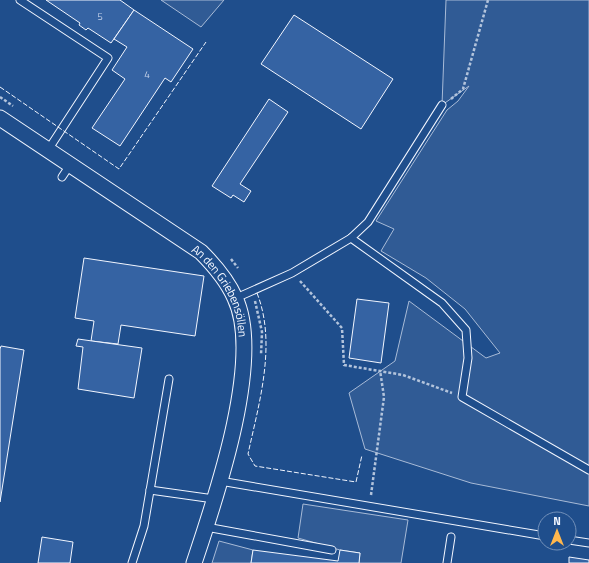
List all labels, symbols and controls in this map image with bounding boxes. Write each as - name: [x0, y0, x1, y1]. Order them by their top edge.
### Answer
- house number: 5: [97, 9, 103, 24]
- house number: 4: [144, 67, 150, 82]
- street label: An den Griebensöllen: [188, 239, 253, 338]
- north arrow: [537, 511, 577, 551]
- text: N: [553, 513, 561, 529]

